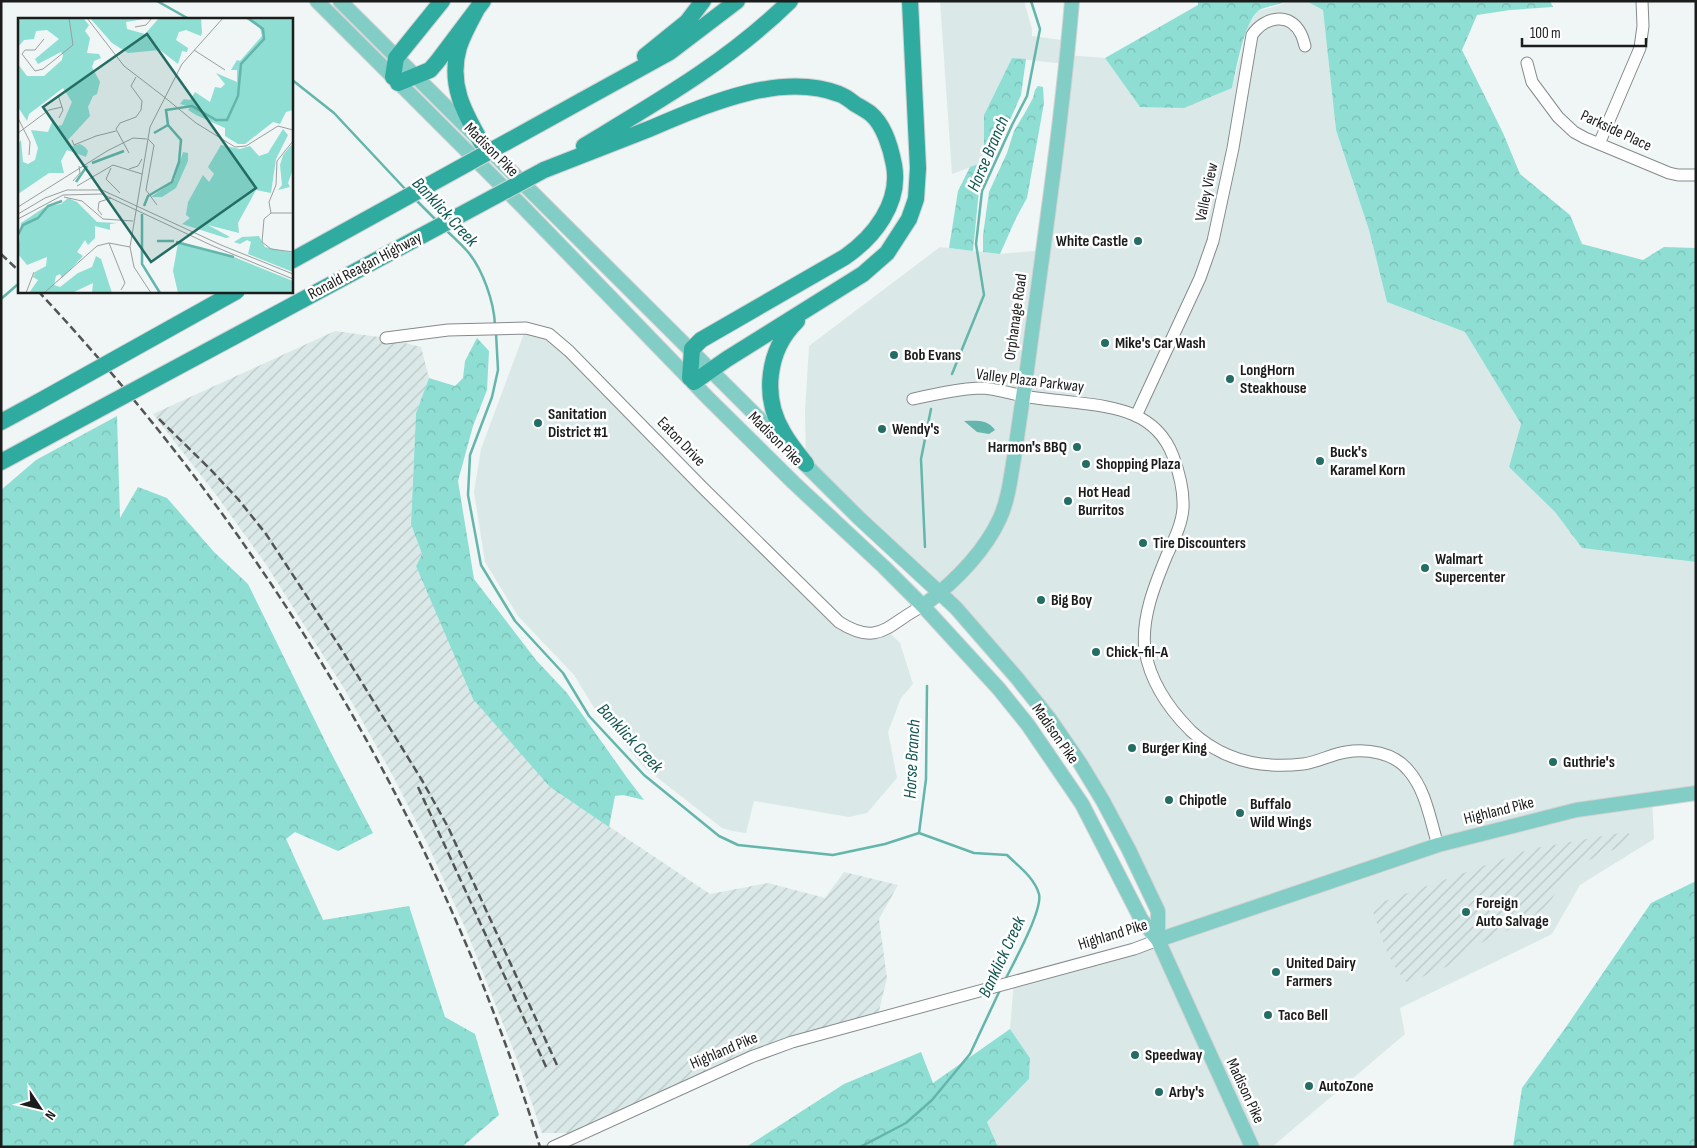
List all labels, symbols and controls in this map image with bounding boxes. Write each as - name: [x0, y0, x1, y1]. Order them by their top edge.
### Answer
- scale bar: [1522, 15, 1646, 47]
- inset map: [18, 18, 292, 292]
- text: 100 m: [1530, 24, 1561, 43]
- street label: Parkside Place: [1577, 106, 1655, 156]
- water label: Horse Branch: [963, 113, 1013, 195]
- street label: Madison Pike: [460, 119, 522, 181]
- street label: Valley View: [1192, 161, 1222, 223]
- water label: Banklick Creek: [408, 173, 483, 252]
- street label: Ronald Reagan Highway: [305, 228, 425, 304]
- place label: White Castle: [1056, 232, 1128, 251]
- marker: White Castle: [1132, 235, 1144, 247]
- street label: Orphanage Road: [1001, 273, 1031, 361]
- place label: Mike's Car Wash: [1115, 334, 1206, 353]
- marker: Mike's Car Wash: [1099, 337, 1111, 349]
- place label: Bob Evans: [904, 346, 961, 365]
- marker: Bob Evans: [888, 349, 900, 361]
- place label: LongHorn Steakhouse: [1240, 361, 1307, 398]
- street label: Valley Plaza Parkway: [975, 365, 1085, 397]
- marker: LongHorn Steakhouse: [1224, 373, 1236, 385]
- place label: Sanitation District #1: [548, 405, 608, 442]
- street label: Madison Pike: [744, 408, 806, 470]
- street label: Eaton Drive: [653, 413, 709, 471]
- marker: Sanitation District #1: [532, 417, 544, 429]
- place label: Wendy's: [892, 420, 939, 439]
- marker: Wendy's: [876, 423, 888, 435]
- place label: Harmon's BBQ: [988, 438, 1067, 457]
- marker: Harmon's BBQ: [1071, 441, 1083, 453]
- place label: Buck's Karamel Korn: [1330, 443, 1405, 480]
- place label: Shopping Plaza: [1096, 455, 1180, 474]
- marker: Buck's Karamel Korn: [1314, 455, 1326, 467]
- marker: Shopping Plaza: [1080, 458, 1092, 470]
- place label: Hot Head Burritos: [1078, 483, 1130, 520]
- marker: Hot Head Burritos: [1062, 495, 1074, 507]
- place label: Tire Discounters: [1153, 534, 1246, 553]
- marker: Tire Discounters: [1137, 537, 1149, 549]
- place label: Walmart Supercenter: [1435, 550, 1506, 587]
- marker: Walmart Supercenter: [1419, 562, 1431, 574]
- place label: Big Boy: [1051, 591, 1093, 610]
- marker: Big Boy: [1035, 594, 1047, 606]
- place label: Chick-fil-A: [1106, 643, 1169, 662]
- marker: Chick-fil-A: [1090, 646, 1102, 658]
- water label: Banklick Creek: [593, 699, 668, 778]
- street label: Madison Pike: [1027, 700, 1083, 768]
- water label: Horse Branch: [899, 718, 925, 799]
- place label: Burger King: [1142, 739, 1207, 758]
- marker: Burger King: [1126, 742, 1138, 754]
- place label: Guthrie's: [1563, 753, 1615, 772]
- marker: Guthrie's: [1547, 756, 1559, 768]
- place label: Chipotle: [1179, 791, 1227, 810]
- street label: Highland Pike: [1462, 793, 1536, 829]
- marker: Chipotle: [1163, 794, 1175, 806]
- place label: Buffalo Wild Wings: [1250, 795, 1312, 832]
- marker: Buffalo Wild Wings: [1234, 807, 1246, 819]
- place label: Foreign Auto Salvage: [1475, 894, 1549, 931]
- marker: Foreign Auto Salvage: [1460, 906, 1472, 918]
- water label: Banklick Creek: [974, 912, 1030, 1001]
- street label: Highland Pike: [1076, 915, 1150, 955]
- place label: United Dairy Farmers: [1286, 954, 1356, 991]
- marker: United Dairy Farmers: [1270, 966, 1282, 978]
- place label: Taco Bell: [1278, 1006, 1328, 1025]
- marker: Taco Bell: [1262, 1009, 1274, 1021]
- street label: Highland Pike: [687, 1028, 761, 1074]
- place label: Speedway: [1145, 1046, 1203, 1065]
- marker: Speedway: [1129, 1049, 1141, 1061]
- street label: Madison Pike: [1222, 1056, 1268, 1126]
- place label: AutoZone: [1318, 1077, 1374, 1096]
- marker: AutoZone: [1303, 1080, 1315, 1092]
- north arrow: [15, 1083, 65, 1133]
- place label: Arby's: [1168, 1083, 1204, 1102]
- marker: Arby's: [1153, 1086, 1165, 1098]
- text: N: [41, 1107, 59, 1123]

